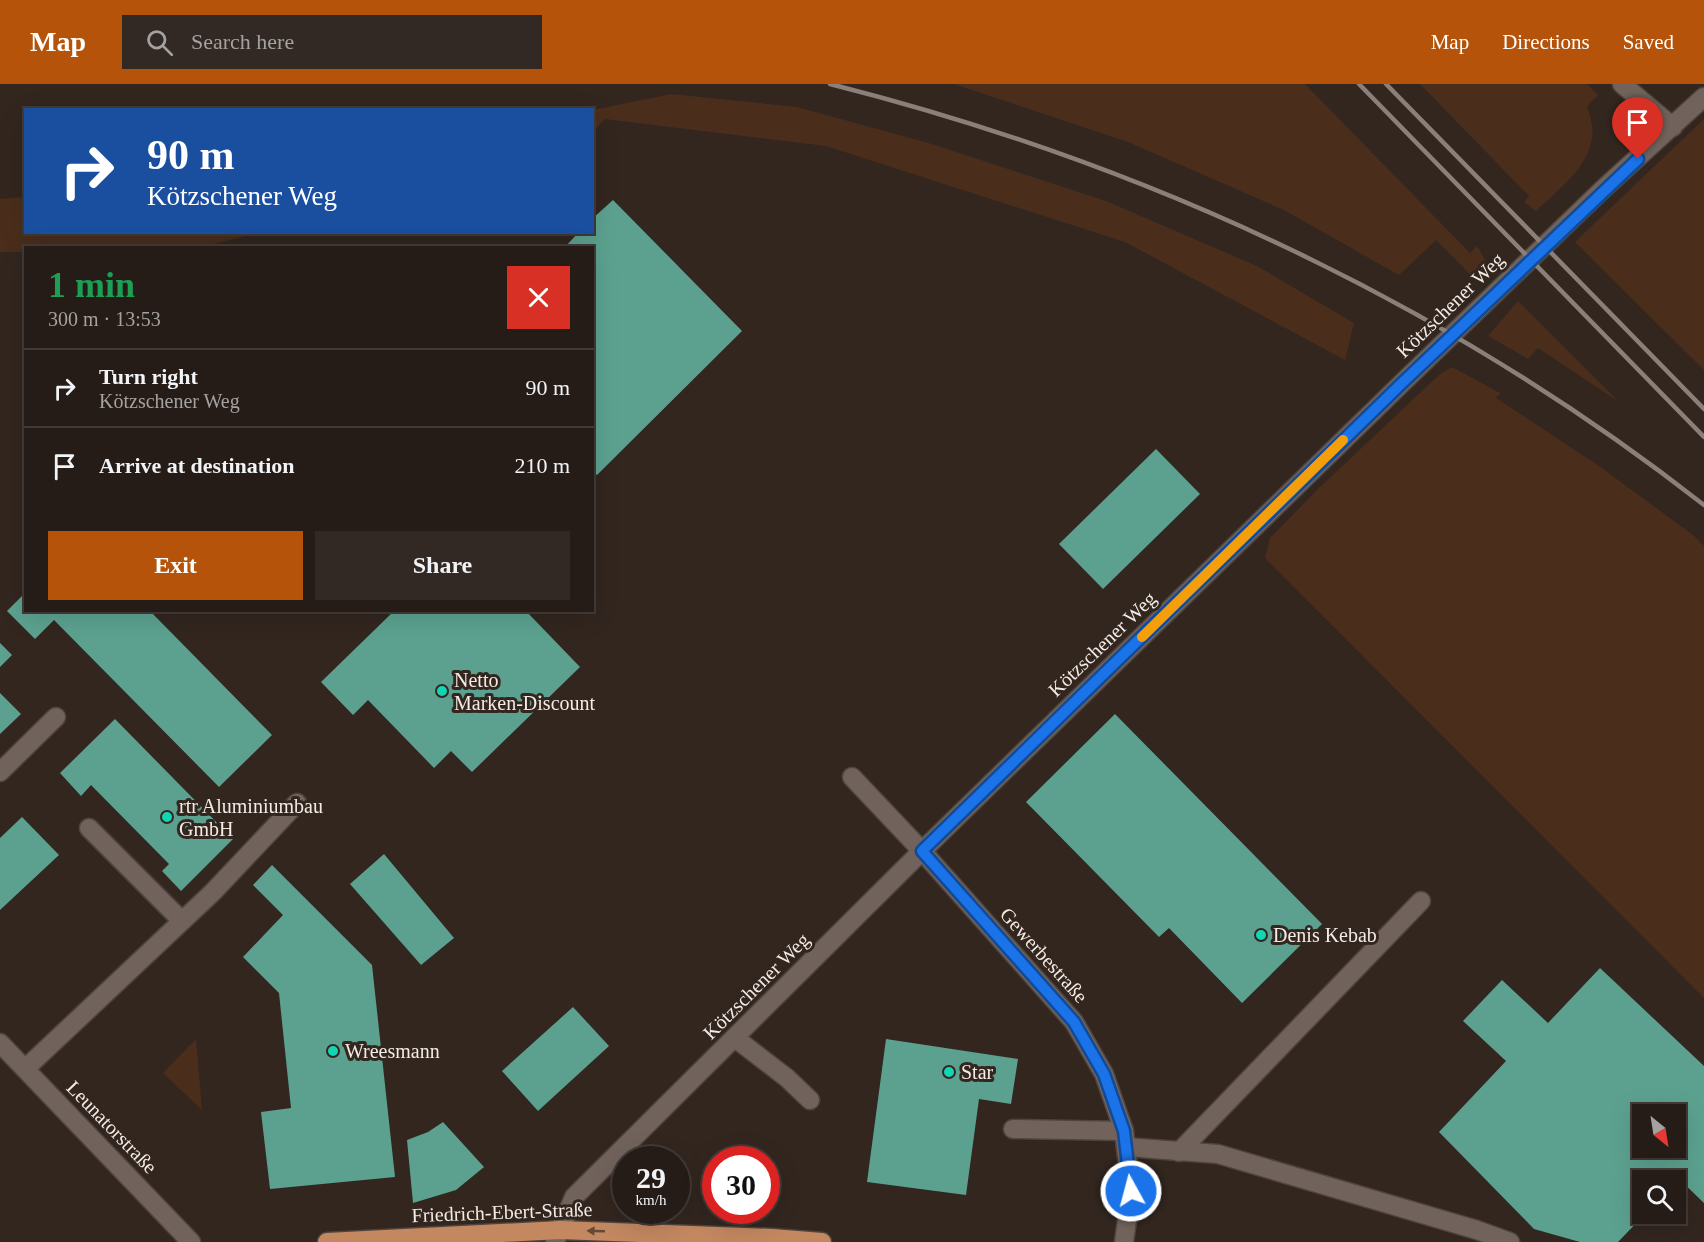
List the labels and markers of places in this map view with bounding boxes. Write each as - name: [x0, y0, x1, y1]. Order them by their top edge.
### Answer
- pin: [1612, 97, 1663, 159]
- place label: Netto Marken-Discount: [454, 669, 596, 714]
- marker: Netto Marken-Discount: [435, 684, 449, 698]
- place label: rtr Aluminiumbau GmbH: [179, 795, 323, 840]
- marker: rtr Aluminiumbau GmbH: [160, 810, 174, 824]
- place label: Denis Kebab: [1273, 924, 1377, 946]
- marker: Denis Kebab: [1254, 928, 1268, 942]
- place label: Wreesmann: [345, 1040, 440, 1062]
- marker: Wreesmann: [326, 1044, 340, 1058]
- place label: Star: [961, 1061, 994, 1083]
- marker: Star: [942, 1065, 956, 1079]

